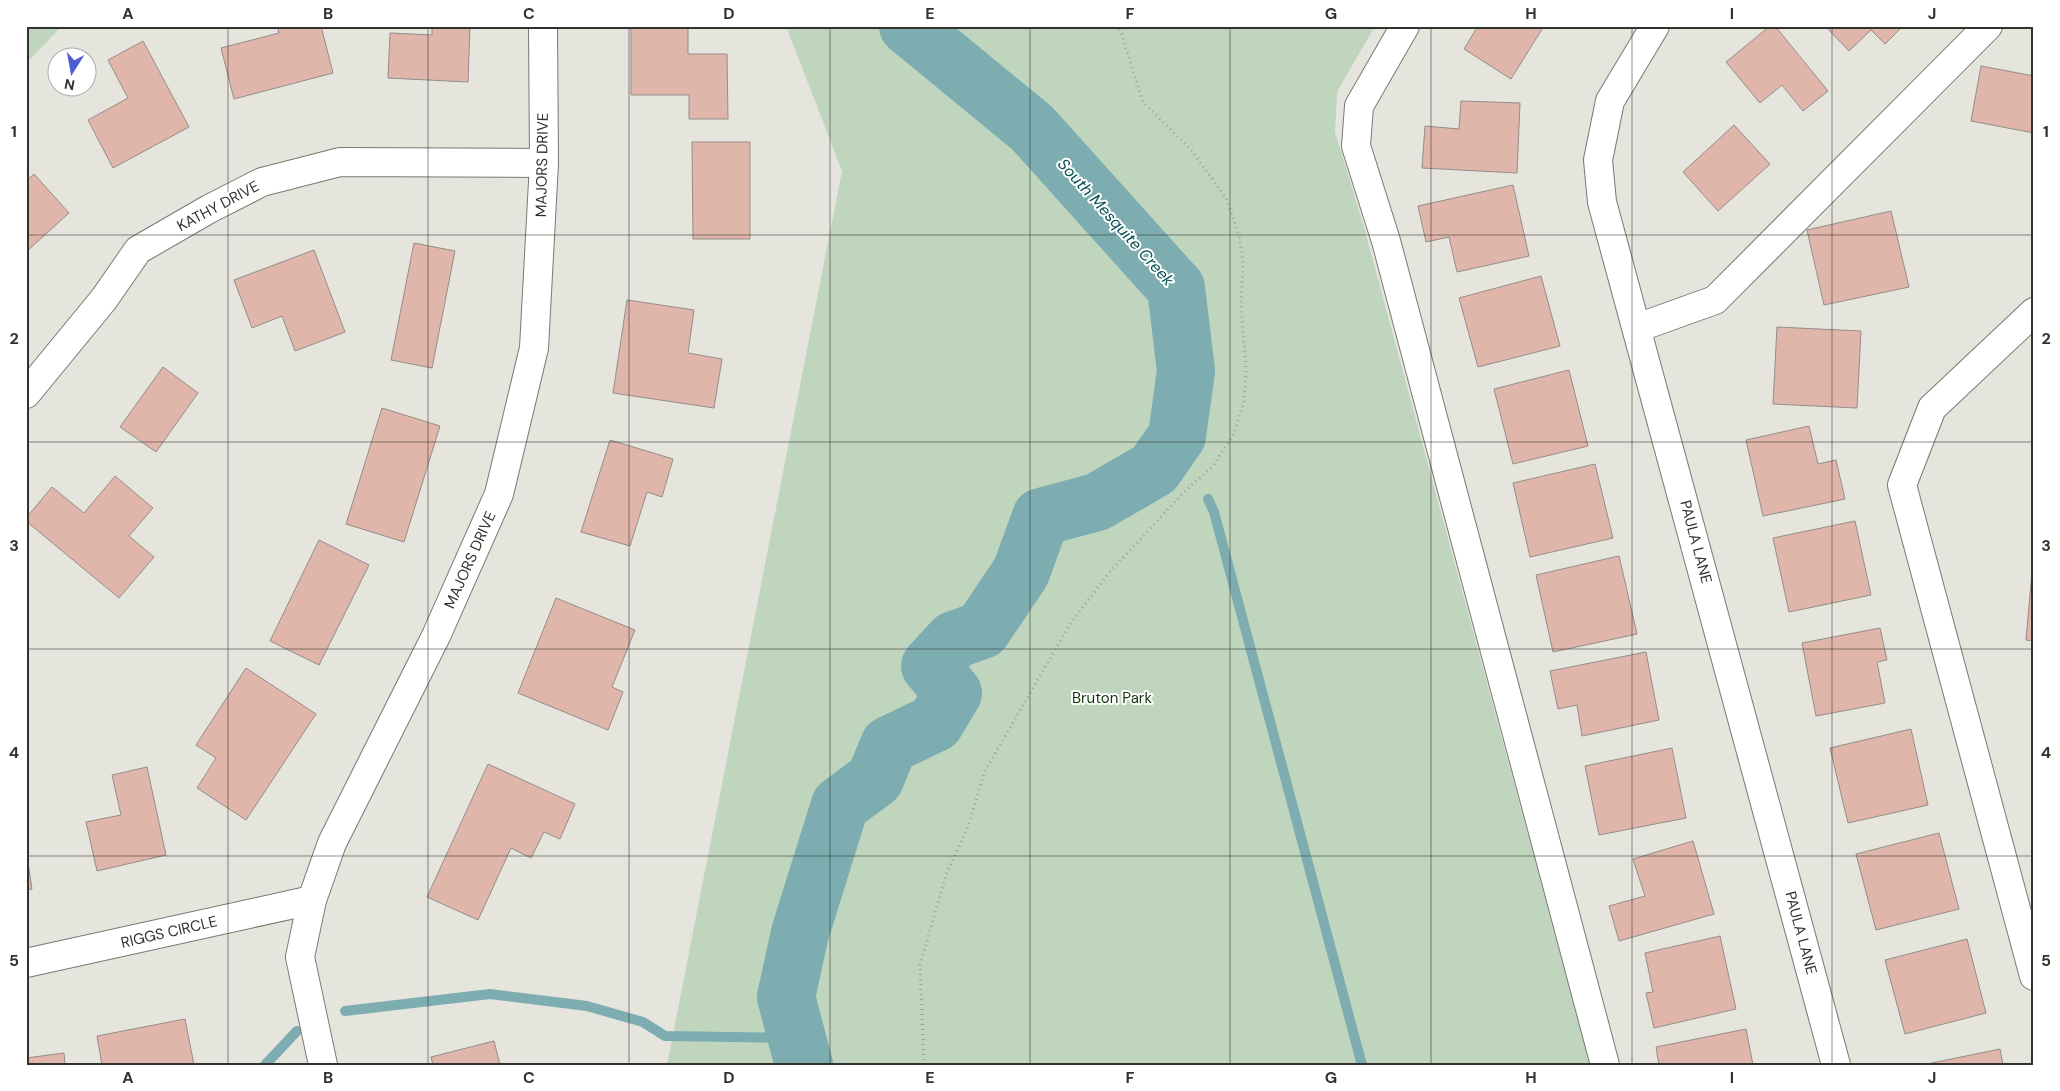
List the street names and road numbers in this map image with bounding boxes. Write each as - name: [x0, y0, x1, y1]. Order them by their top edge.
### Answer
- street label: MAJORS DRIVE: [531, 113, 553, 217]
- street label: KATHY DRIVE: [174, 176, 262, 236]
- street label: PAULA LANE: [1675, 498, 1717, 586]
- street label: MAJORS DRIVE: [440, 508, 500, 612]
- street label: PAULA LANE: [1780, 889, 1822, 977]
- street label: RIGGS CIRCLE: [119, 911, 219, 953]

